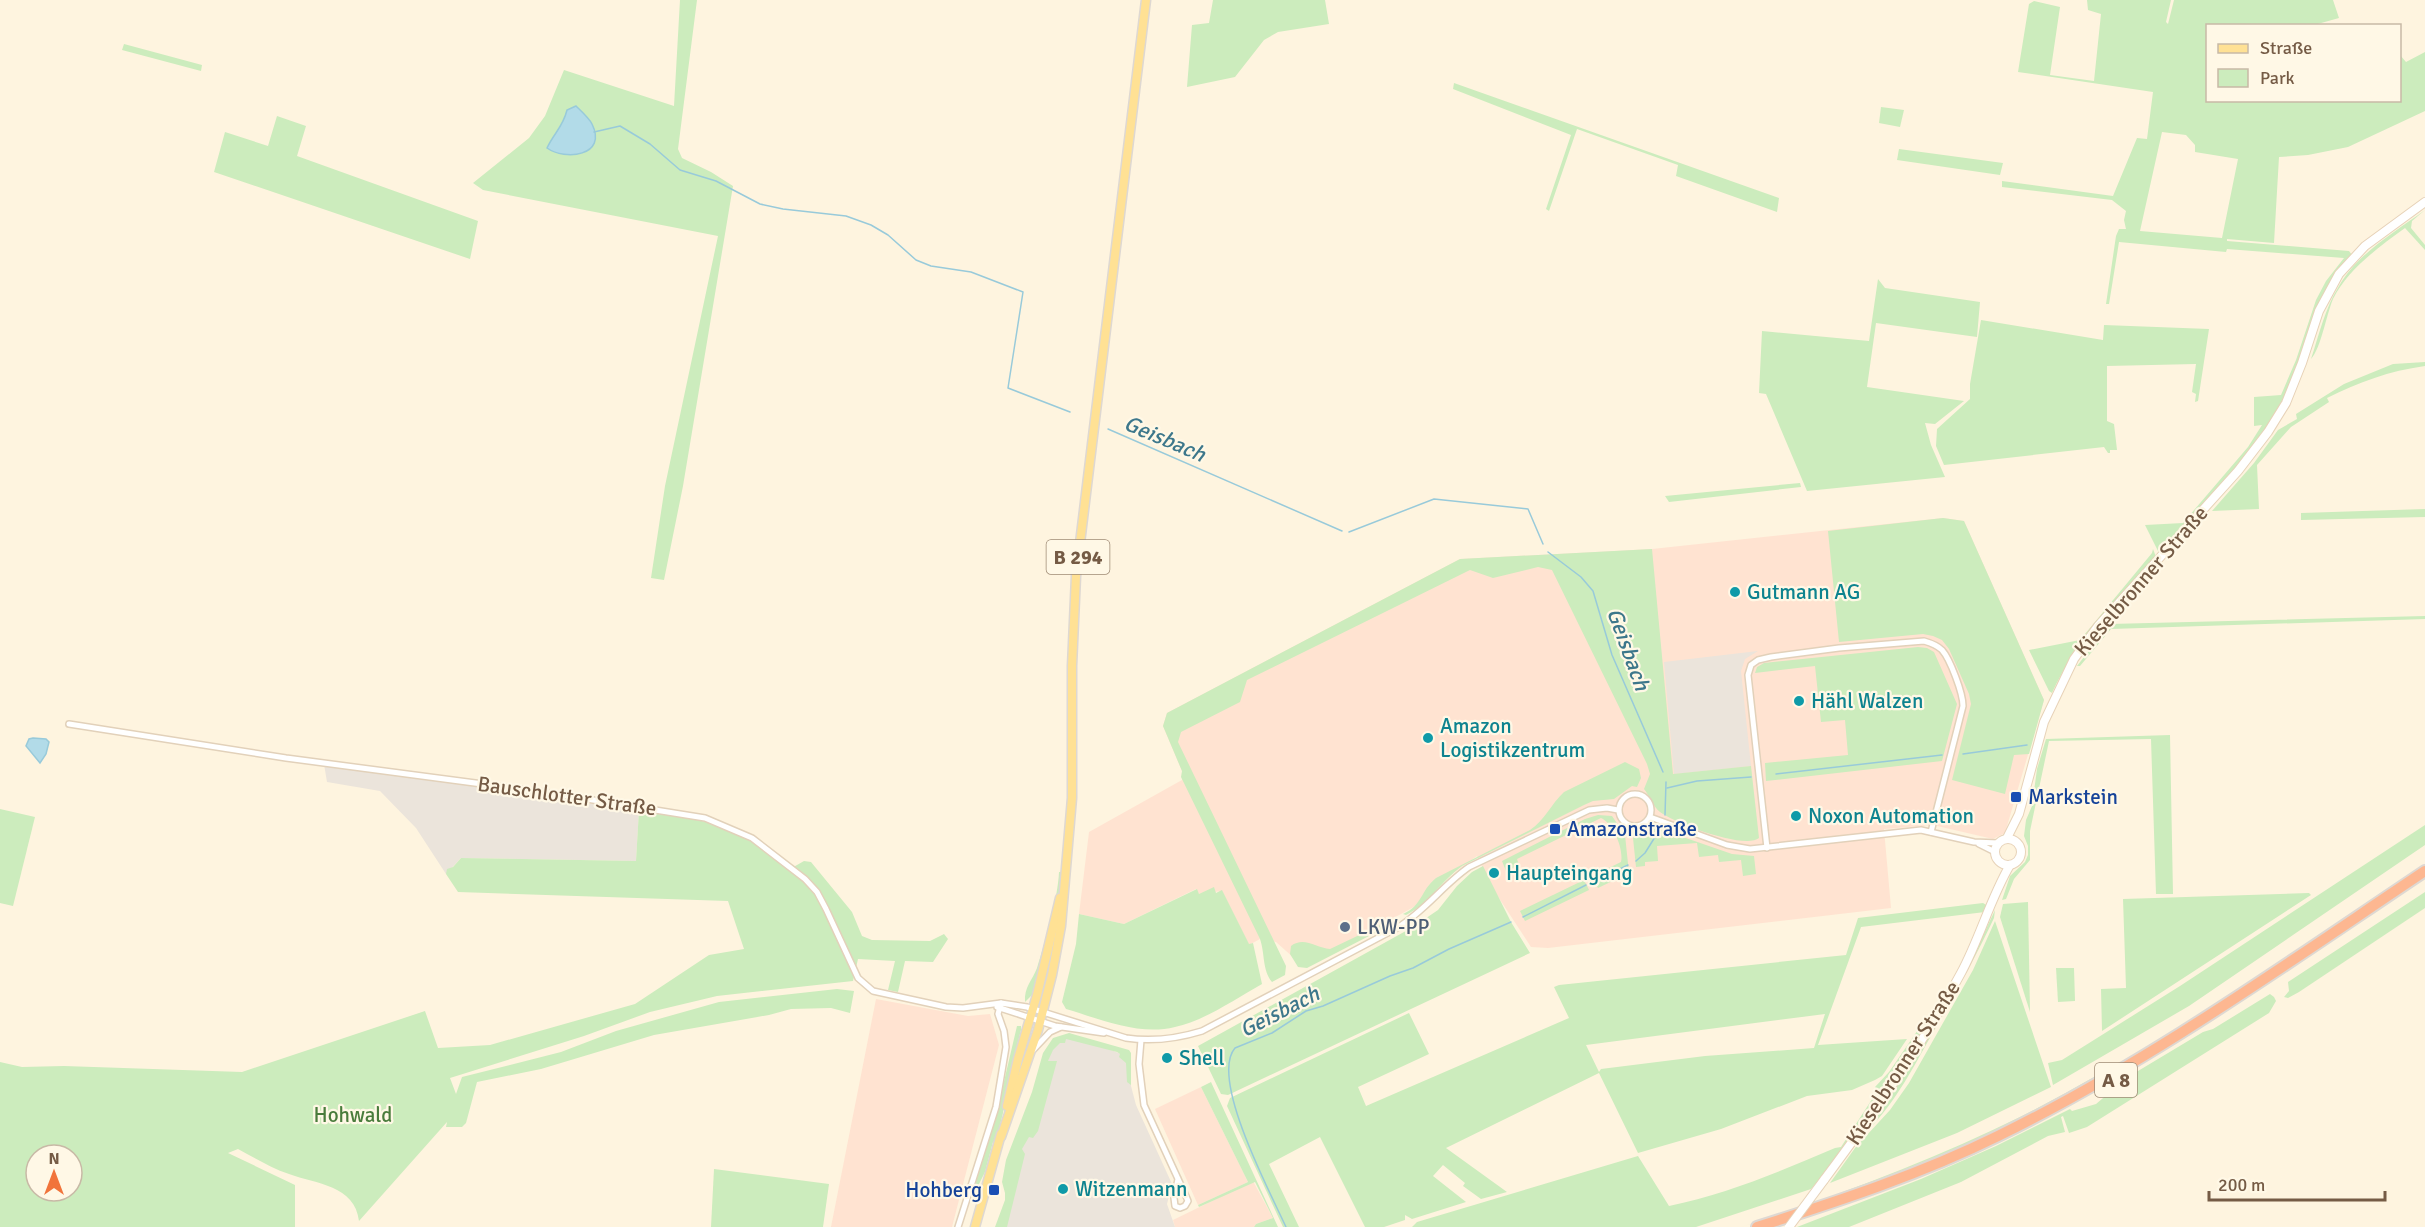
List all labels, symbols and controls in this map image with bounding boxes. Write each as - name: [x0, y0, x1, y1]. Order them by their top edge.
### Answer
- legend: [2206, 24, 2401, 102]
- text: Straße: [2260, 37, 2312, 59]
- text: Park: [2260, 67, 2295, 89]
- water label: Geisbach: [1120, 409, 1210, 468]
- street label: Kieselbronner Straße: [2069, 501, 2213, 661]
- road number: B 294: [1046, 540, 1110, 574]
- place label: Gutmann AG: [1747, 579, 1860, 605]
- marker: Gutmann AG: [1728, 585, 1742, 599]
- water label: Geisbach: [1601, 604, 1656, 695]
- place label: Hähl Walzen: [1811, 688, 1923, 714]
- marker: Hähl Walzen: [1792, 694, 1806, 708]
- place label: Amazon Logistikzentrum: [1440, 713, 1585, 763]
- marker: Amazon Logistikzentrum: [1421, 731, 1435, 745]
- street label: Bauschlotter Straße: [476, 771, 658, 821]
- place label: Markstein: [2028, 784, 2118, 810]
- marker: Markstein: [2009, 790, 2023, 804]
- place label: Noxon Automation: [1808, 803, 1974, 829]
- marker: Noxon Automation: [1789, 809, 1803, 823]
- place label: Amazonstraße: [1567, 816, 1697, 842]
- marker: Amazonstraße: [1548, 822, 1562, 836]
- place label: Haupteingang: [1506, 860, 1633, 886]
- marker: Haupteingang: [1487, 866, 1501, 880]
- place label: LKW-PP: [1357, 914, 1429, 940]
- marker: LKW-PP: [1338, 920, 1352, 934]
- street label: Kieselbronner Straße: [1840, 976, 1966, 1150]
- water label: Geisbach: [1235, 979, 1324, 1043]
- place label: Shell: [1179, 1045, 1225, 1071]
- marker: Shell: [1160, 1051, 1174, 1065]
- road number: A 8: [2095, 1063, 2137, 1097]
- park label: Hohwald: [314, 1102, 392, 1128]
- north arrow: [24, 1143, 84, 1203]
- text: N: [48, 1149, 60, 1169]
- scale bar: [2209, 1164, 2384, 1202]
- text: 200 m: [2218, 1174, 2265, 1196]
- place label: Witzenmann: [1075, 1176, 1187, 1202]
- place label: Hohberg: [905, 1177, 982, 1203]
- marker: Witzenmann: [1056, 1182, 1070, 1196]
- marker: Hohberg: [987, 1183, 1001, 1197]

